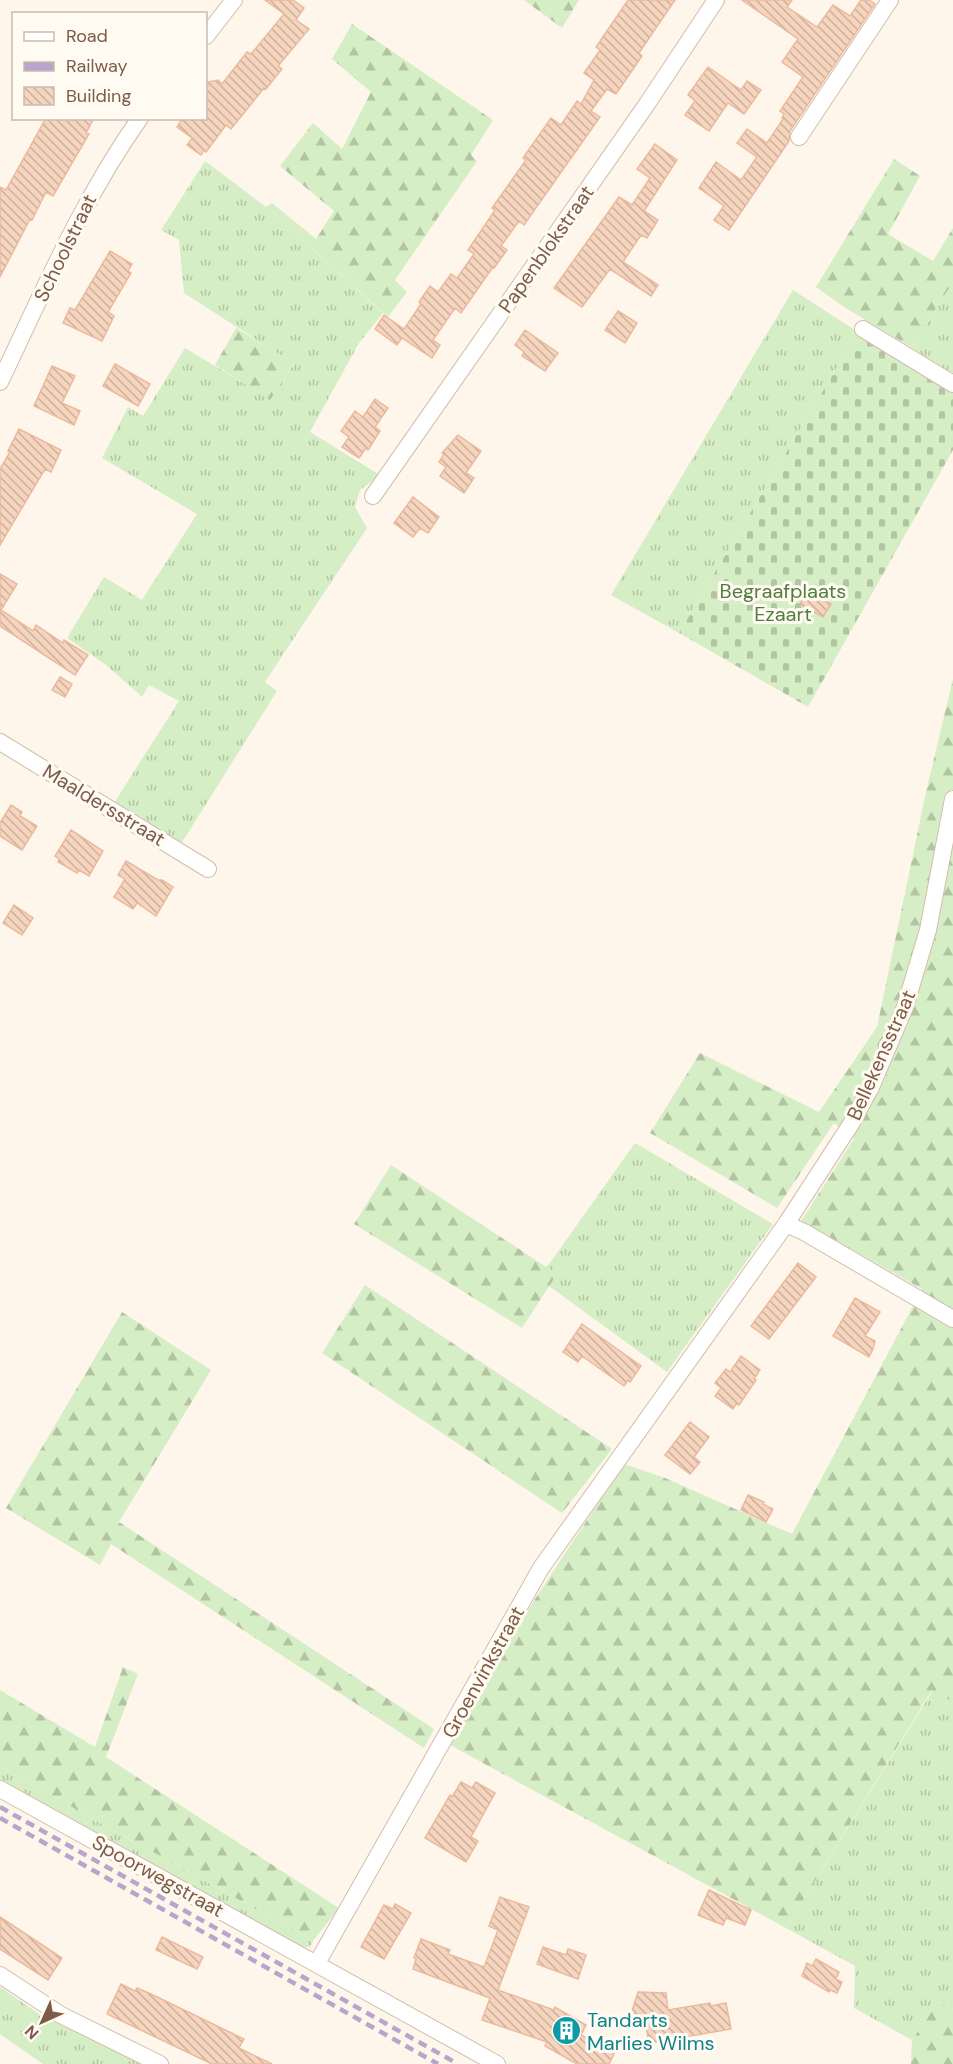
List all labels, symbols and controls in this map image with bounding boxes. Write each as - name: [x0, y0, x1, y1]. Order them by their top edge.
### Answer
- legend: [12, 12, 207, 120]
- text: Road: [66, 24, 108, 48]
- text: Railway: [66, 54, 128, 78]
- text: Building: [66, 84, 131, 108]
- street label: Papenblokstraat: [492, 180, 600, 318]
- street label: Schoolstraat: [28, 190, 102, 306]
- park label: Begraafplaats Ezaart: [720, 578, 846, 627]
- street label: Maaldersstraat: [38, 758, 170, 852]
- street label: Bellekensstraat: [841, 986, 921, 1124]
- street label: Groenvinkstraat: [436, 1601, 530, 1743]
- street label: Spoorwegstraat: [88, 1829, 229, 1923]
- north arrow: [12, 1992, 72, 2052]
- place label: Tandarts Marlies Wilms: [587, 2007, 715, 2056]
- building icon: Tandarts Marlies Wilms: [550, 2015, 582, 2047]
- text: N: [20, 2021, 43, 2044]

